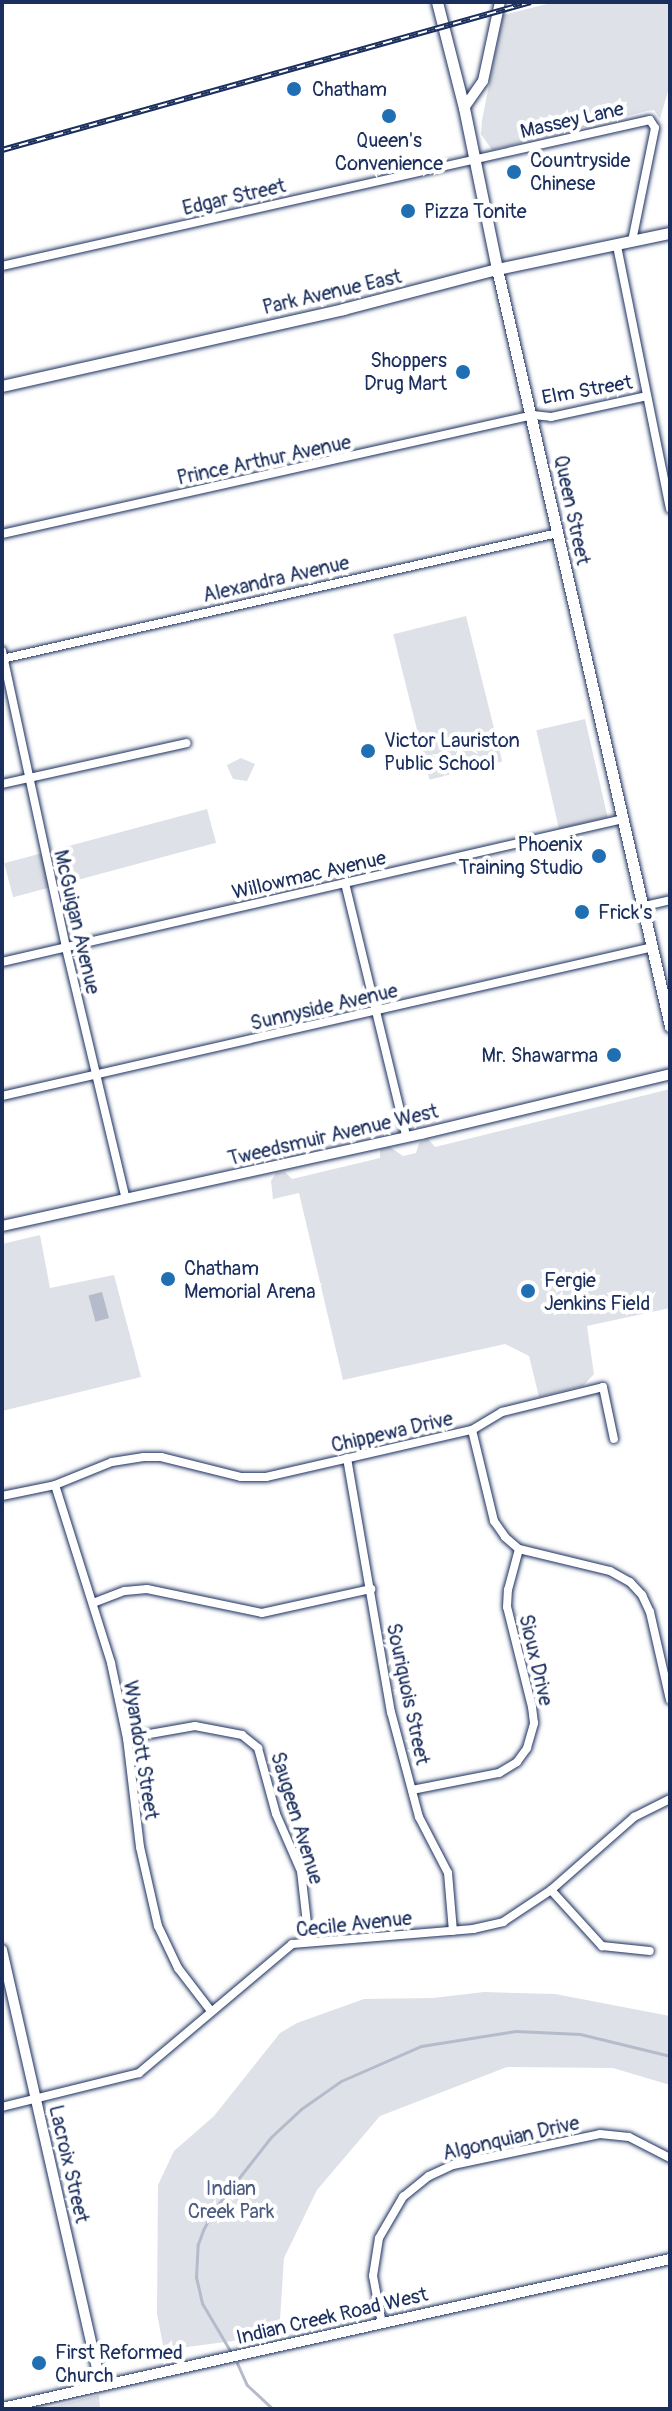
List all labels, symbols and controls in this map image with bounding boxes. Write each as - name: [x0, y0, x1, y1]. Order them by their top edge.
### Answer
- place label: Chatham: [312, 77, 387, 101]
- marker: Chatham: [283, 78, 305, 100]
- street label: Massey Lane: [518, 96, 626, 144]
- marker: Queen's Convenience: [380, 107, 398, 125]
- place label: Queen's Convenience: [335, 128, 443, 175]
- place label: Countryside Chinese: [530, 148, 630, 195]
- marker: Countryside Chinese: [505, 163, 523, 181]
- street label: Edgar Street: [180, 173, 288, 221]
- place label: Pizza Tonite: [424, 199, 527, 223]
- marker: Pizza Tonite: [399, 202, 417, 220]
- street label: Park Avenue East: [260, 264, 404, 320]
- place label: Shoppers Drug Mart: [364, 348, 447, 395]
- marker: Shoppers Drug Mart: [454, 363, 472, 381]
- street label: Elm Street: [540, 370, 634, 410]
- street label: Prince Arthur Avenue: [175, 430, 353, 490]
- street label: Queen Street: [549, 453, 595, 567]
- street label: Alexandra Avenue: [200, 550, 352, 608]
- place label: Victor Lauriston Public School: [384, 728, 520, 775]
- marker: Victor Lauriston Public School: [359, 742, 377, 760]
- place label: Phoenix Training Studio: [458, 832, 583, 879]
- street label: Willowmac Avenue: [230, 846, 388, 904]
- marker: Phoenix Training Studio: [590, 847, 608, 865]
- street label: McGuigan Avenue: [49, 848, 105, 996]
- place label: Frick's: [598, 900, 652, 924]
- marker: Frick's: [573, 903, 591, 921]
- street label: Sunnyside Avenue: [248, 978, 400, 1036]
- place label: Mr. Shawarma: [482, 1043, 598, 1067]
- marker: Mr. Shawarma: [605, 1046, 623, 1064]
- street label: Tweedsmuir Avenue West: [226, 1099, 440, 1171]
- place label: Chatham Memorial Arena: [184, 1256, 315, 1303]
- place label: Fergie Jenkins Field: [544, 1268, 650, 1315]
- marker: Chatham Memorial Arena: [159, 1270, 177, 1288]
- marker: Fergie Jenkins Field: [519, 1282, 537, 1300]
- street label: Chippewa Drive: [329, 1406, 455, 1458]
- street label: Sioux Drive: [514, 1612, 558, 1708]
- street label: Souriquois Street: [381, 1621, 435, 1767]
- street label: Wyandott Street: [118, 1679, 164, 1821]
- street label: Saugeen Avenue: [265, 1749, 329, 1887]
- street label: Cecile Avenue: [295, 1906, 413, 1942]
- street label: Lacroix Street: [44, 2103, 94, 2225]
- street label: Algonquian Drive: [440, 2111, 582, 2165]
- park label: Indian Creek Park: [188, 2177, 274, 2224]
- street label: Indian Creek Road West: [234, 2282, 430, 2350]
- place label: First Reformed Church: [55, 2340, 183, 2387]
- marker: First Reformed Church: [30, 2354, 48, 2372]

